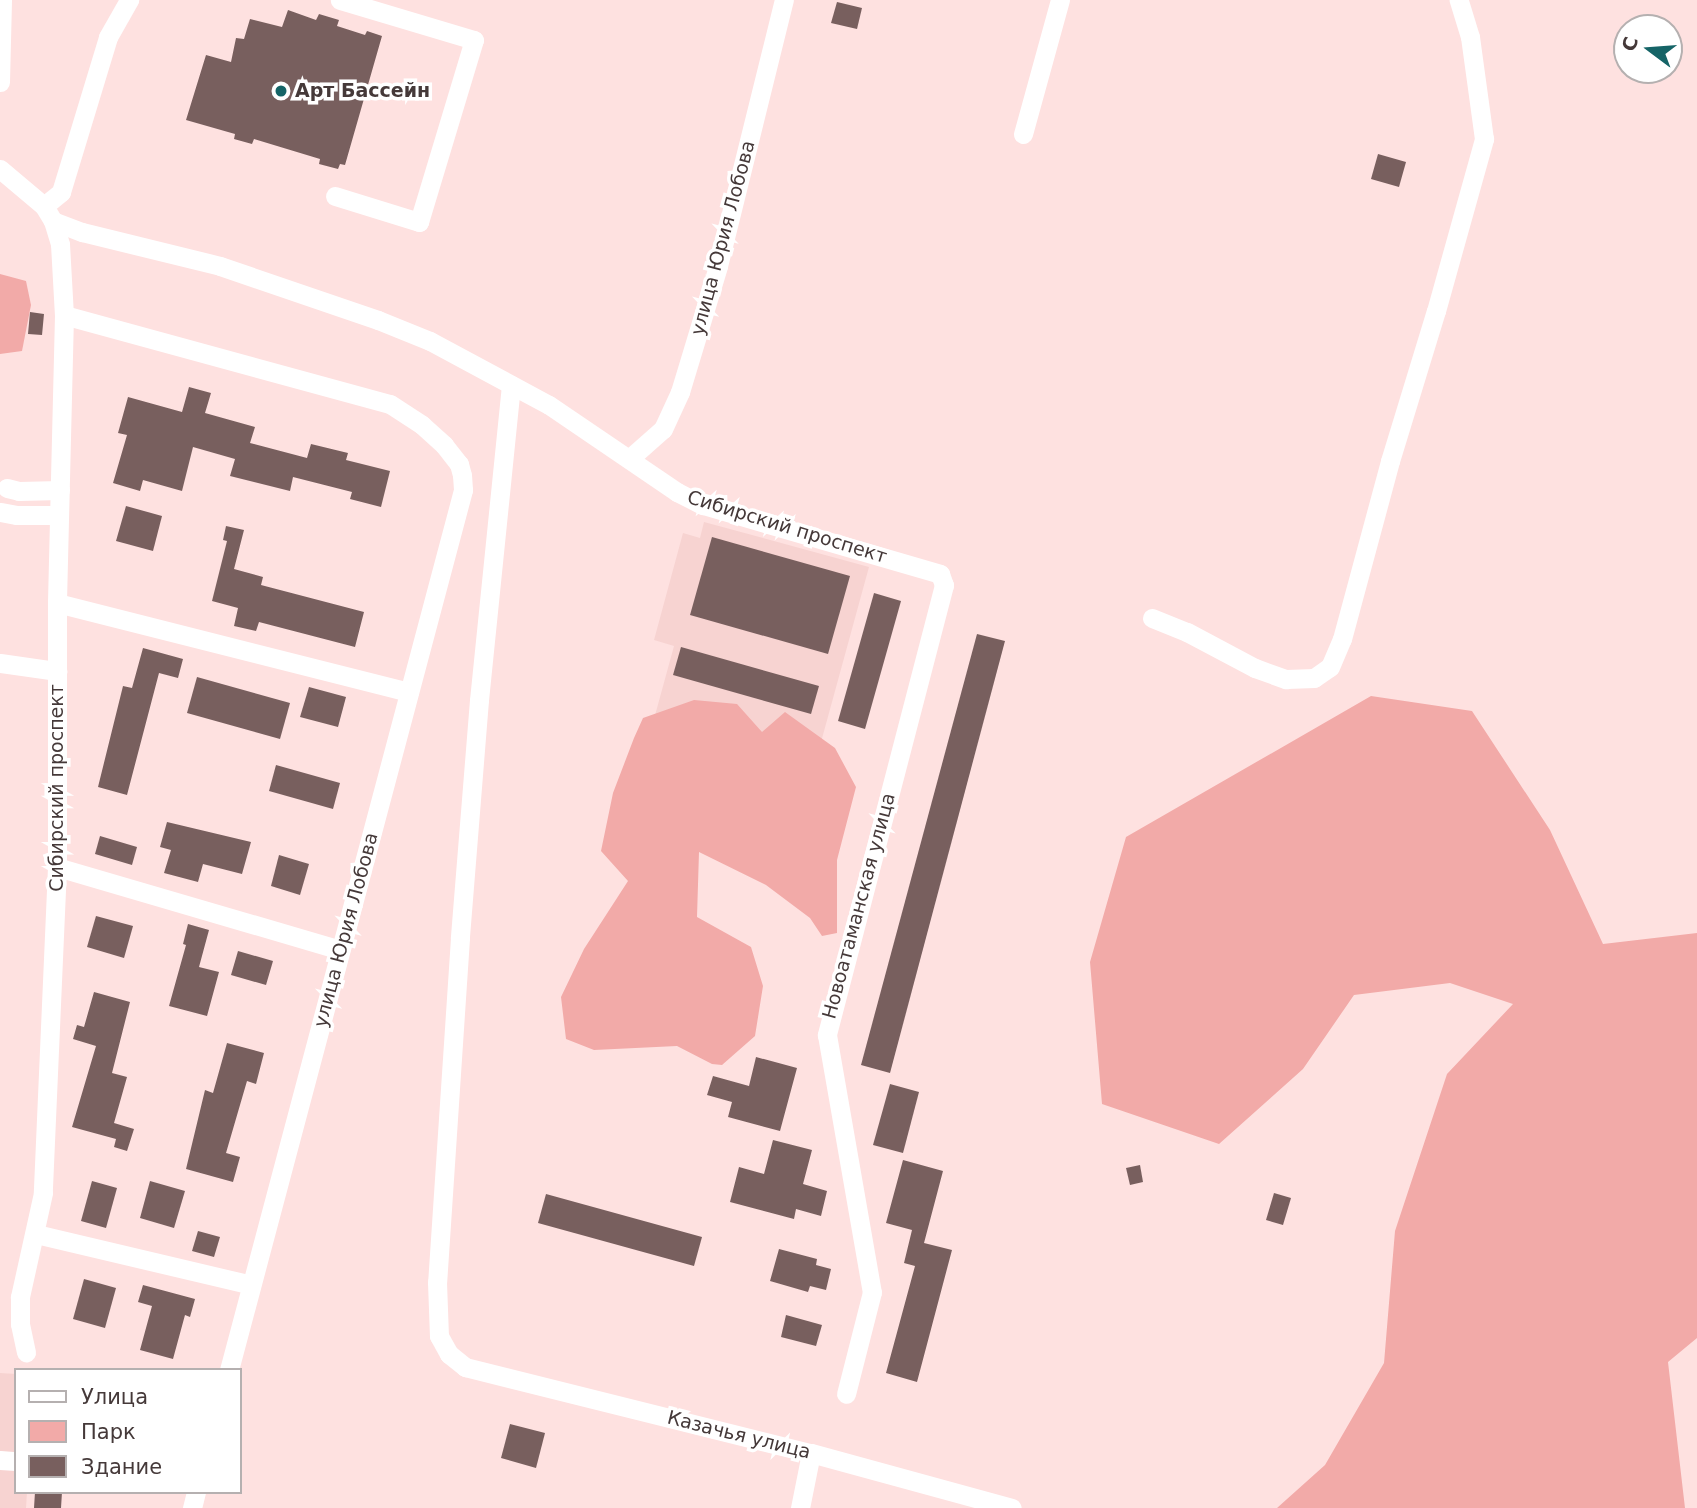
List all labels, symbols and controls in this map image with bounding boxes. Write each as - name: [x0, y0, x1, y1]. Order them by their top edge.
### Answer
- north arrow: [1613, 14, 1683, 84]
- text: С: [1617, 34, 1642, 54]
- place label: Арт Бассейн: [295, 80, 430, 102]
- marker: Арт Бассейн: [273, 83, 289, 99]
- street label: улица Юрия Лобова: [686, 138, 760, 338]
- street label: Сибирский проспект: [684, 486, 890, 568]
- street label: Сибирский проспект: [46, 684, 68, 892]
- street label: Новоатаманская улица: [818, 791, 900, 1021]
- street label: улица Юрия Лобова: [309, 830, 383, 1030]
- legend: [14, 1368, 242, 1494]
- text: Улица: [81, 1385, 148, 1409]
- street label: Казачья улица: [665, 1406, 813, 1464]
- text: Парк: [81, 1420, 136, 1444]
- text: Здание: [81, 1455, 162, 1479]

